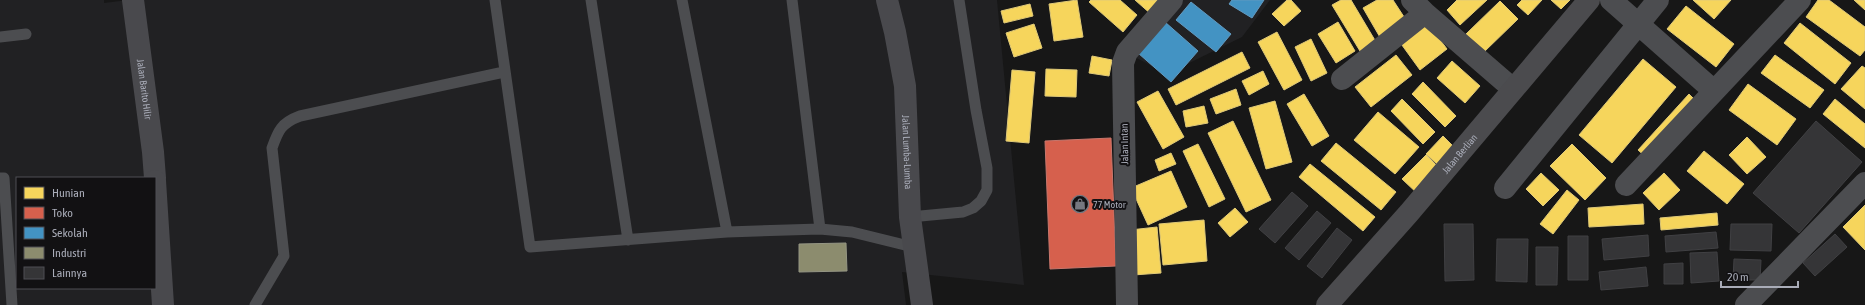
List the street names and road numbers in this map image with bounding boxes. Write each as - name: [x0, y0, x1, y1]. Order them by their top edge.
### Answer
- street label: Jalan Barito Hilir: [135, 58, 154, 121]
- street label: Jalan Lumba-Lumba: [900, 115, 914, 190]
- street label: Jalan Intan: [1119, 123, 1130, 165]
- street label: Jalan Berlian: [1440, 132, 1479, 176]

